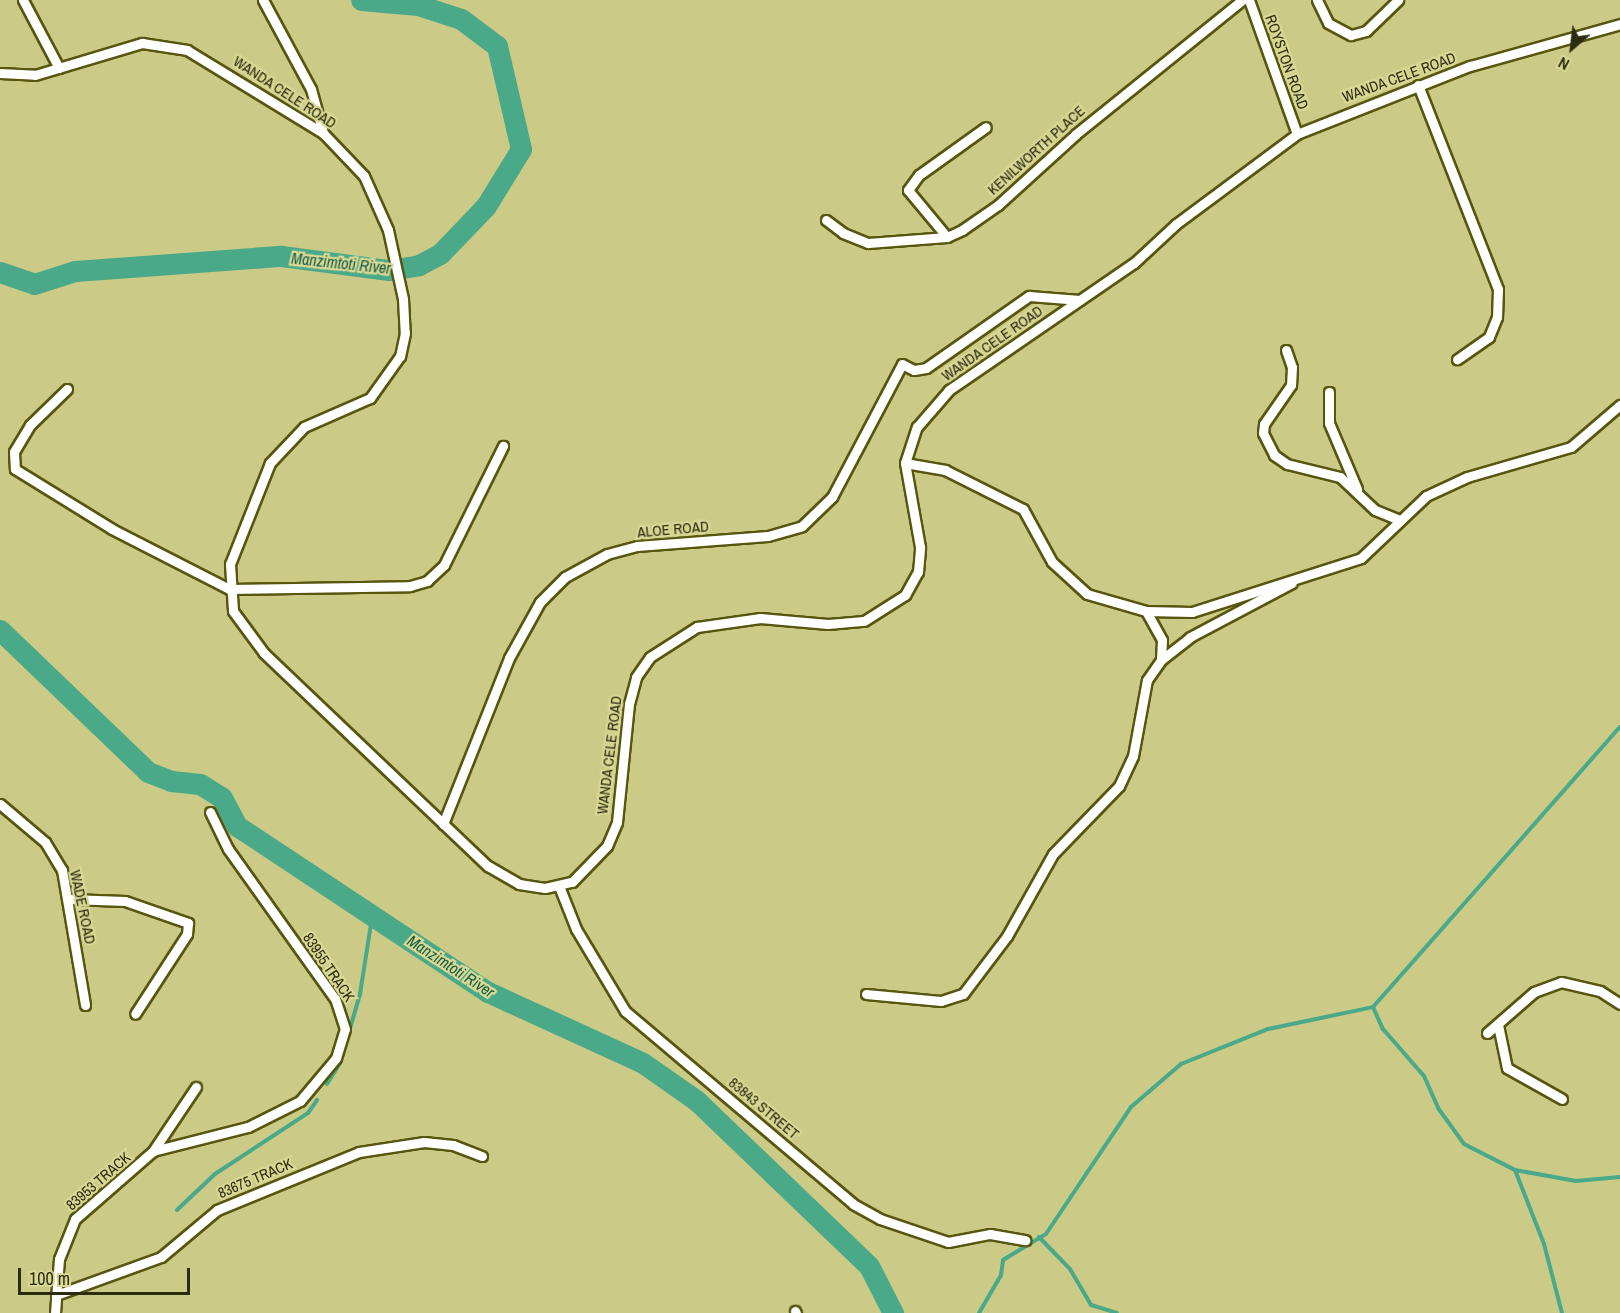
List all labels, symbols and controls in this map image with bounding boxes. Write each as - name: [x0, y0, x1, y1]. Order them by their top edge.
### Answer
- street label: ROYSTON ROAD: [1262, 12, 1312, 112]
- north arrow: [1542, 18, 1602, 78]
- street label: WANDA CELE ROAD: [1340, 48, 1458, 106]
- street label: WANDA CELE ROAD: [230, 52, 340, 132]
- text: N: [1554, 52, 1573, 76]
- street label: KENILWORTH PLACE: [984, 102, 1088, 198]
- water label: Manzimtoti River: [290, 248, 392, 278]
- street label: WANDA CELE ROAD: [938, 301, 1046, 385]
- street label: ALOE ROAD: [636, 517, 710, 541]
- street label: WANDA CELE ROAD: [593, 694, 625, 816]
- street label: WADE ROAD: [66, 868, 100, 946]
- street label: 83955 TRACK: [299, 929, 359, 1005]
- water label: Manzimtoti River: [404, 931, 498, 1001]
- street label: 83843 STREET: [725, 1073, 803, 1143]
- street label: 83953 TRACK: [62, 1148, 134, 1214]
- street label: 83675 TRACK: [215, 1154, 295, 1202]
- scale bar: [21, 1256, 194, 1294]
- text: 100 m: [29, 1266, 70, 1291]

